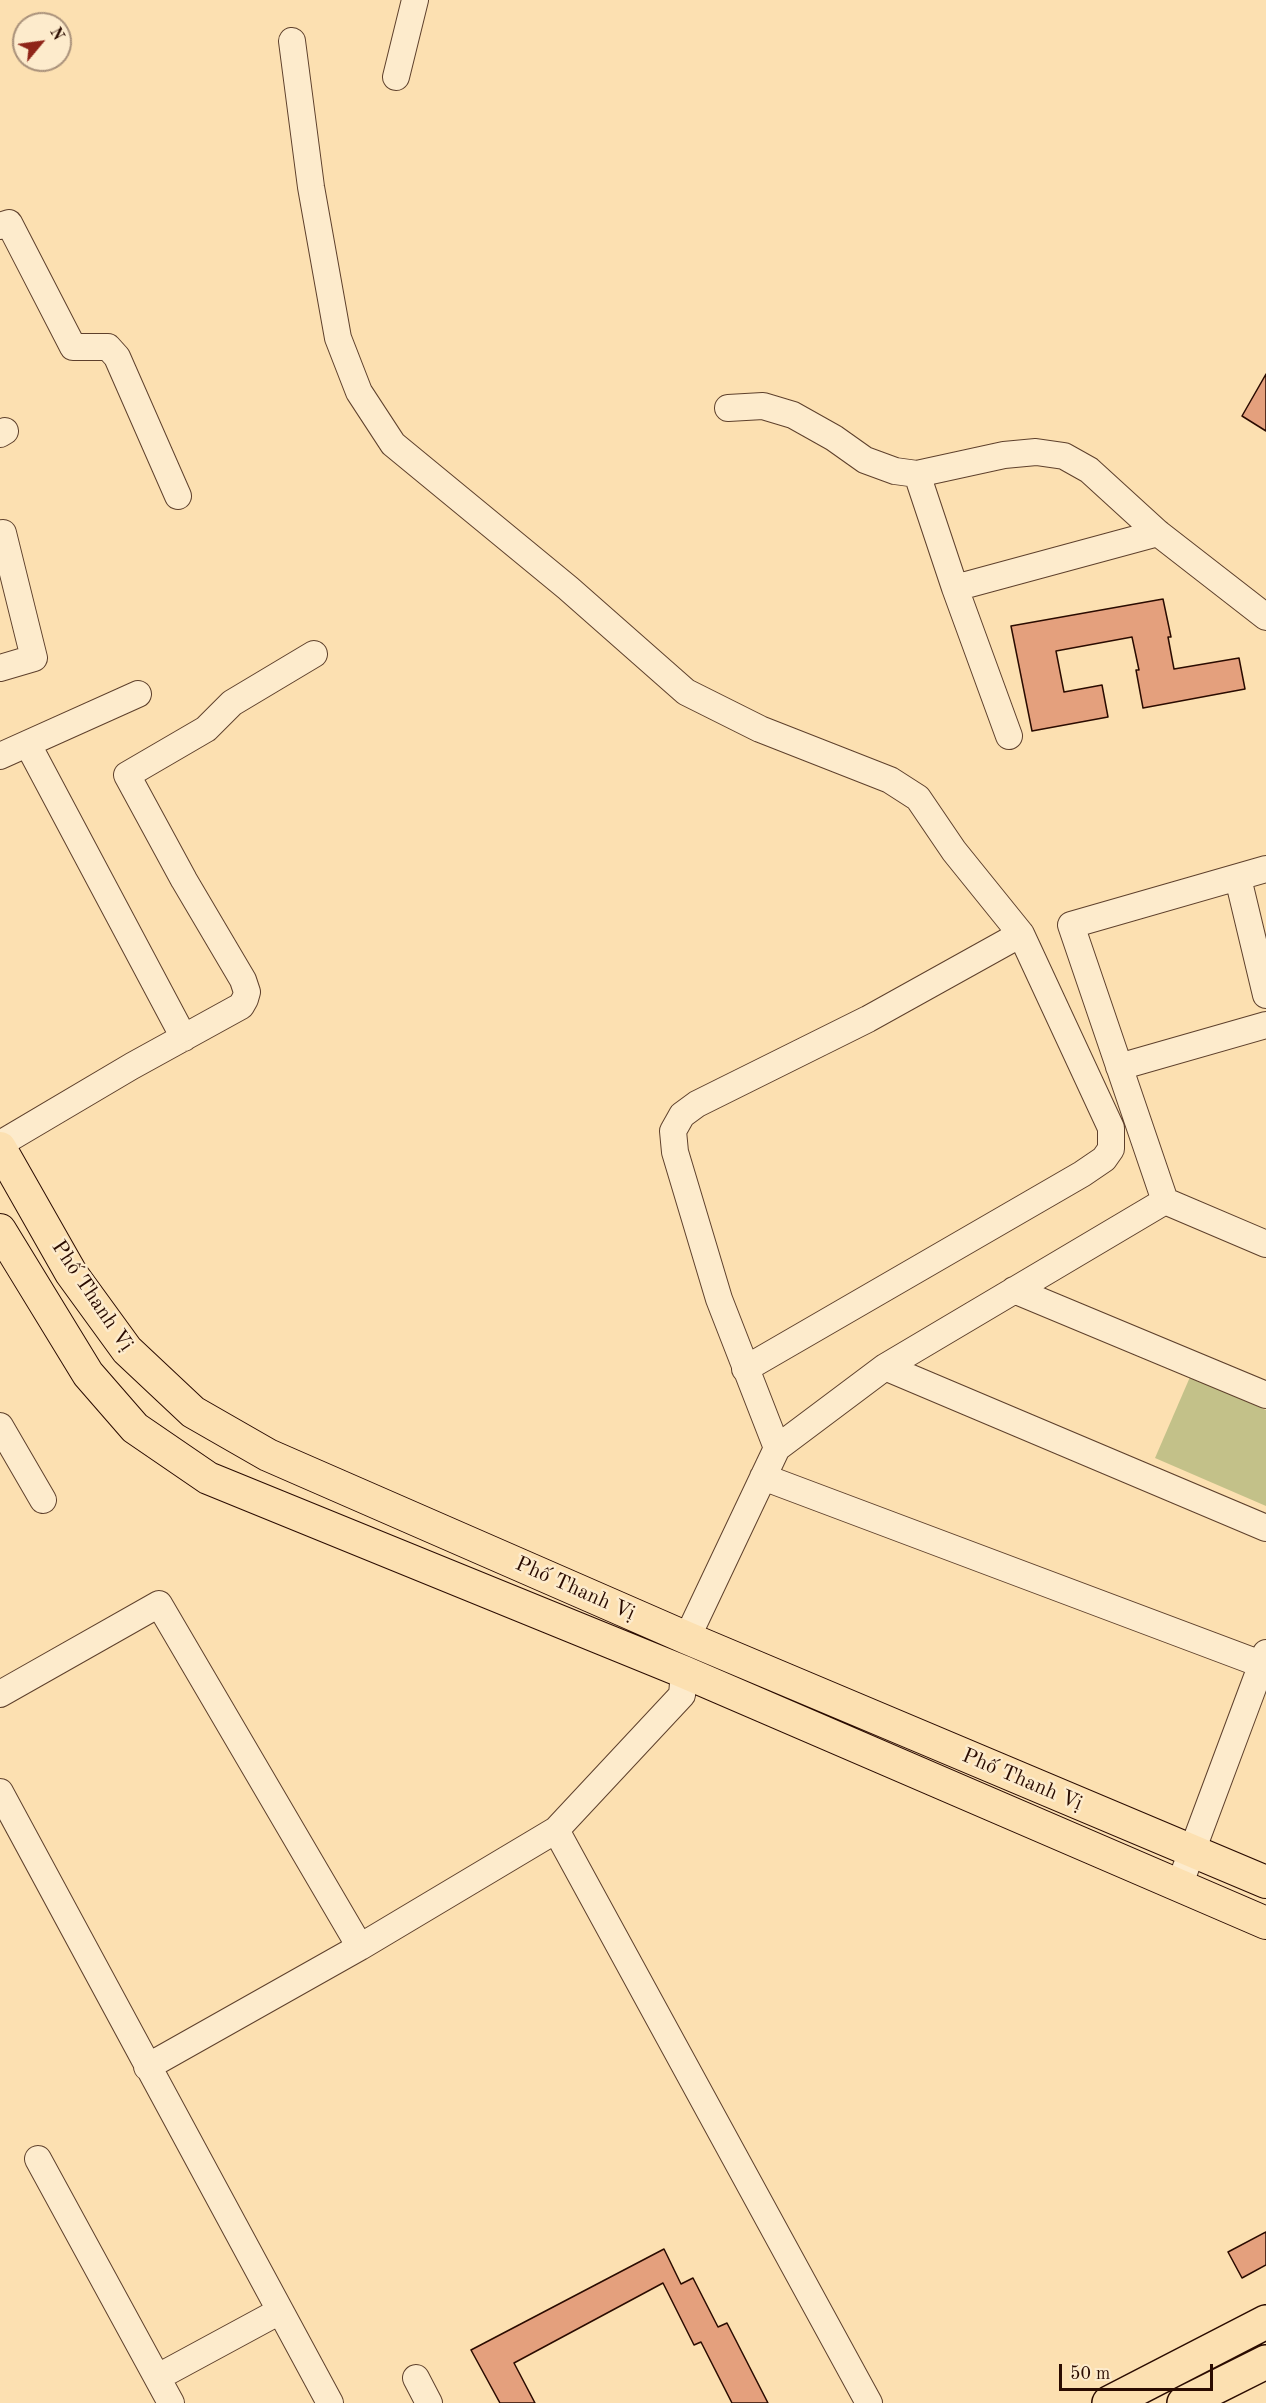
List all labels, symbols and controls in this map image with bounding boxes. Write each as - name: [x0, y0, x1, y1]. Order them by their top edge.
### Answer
- north arrow: [12, 12, 72, 72]
- text: N: [46, 25, 66, 43]
- street label: Phố Thanh Vị: [46, 1236, 138, 1356]
- street label: Phố Thanh Vị: [511, 1551, 639, 1627]
- street label: Phố Thanh Vị: [958, 1743, 1086, 1817]
- scale bar: [1062, 2352, 1216, 2390]
- text: 50 m: [1070, 2365, 1110, 2383]

